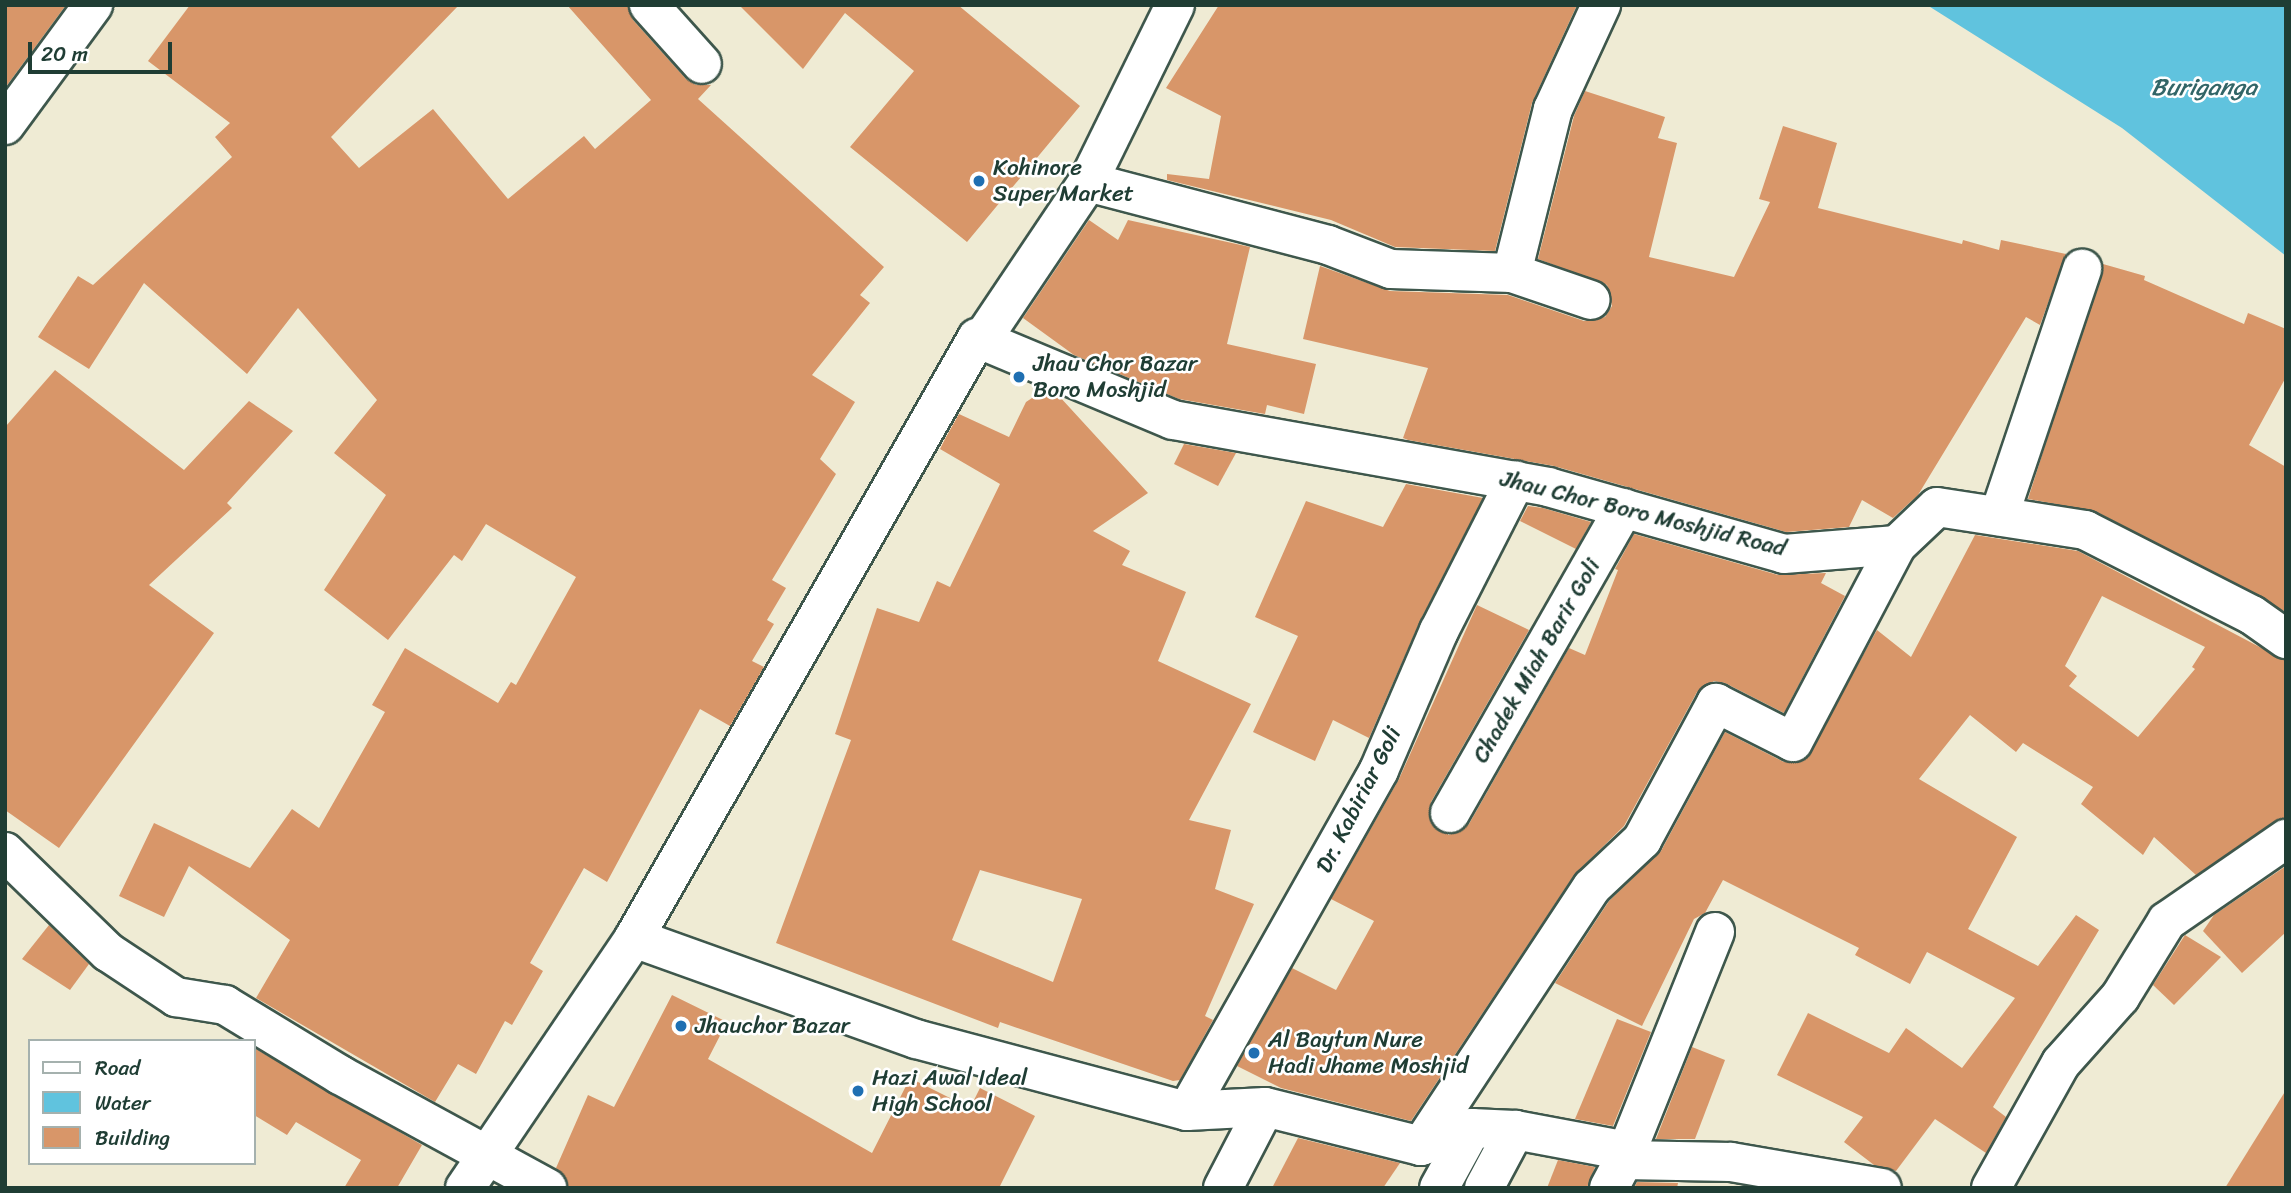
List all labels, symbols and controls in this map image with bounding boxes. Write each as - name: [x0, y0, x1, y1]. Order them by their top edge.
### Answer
- scale bar: [32, 28, 175, 72]
- text: 20 m: [41, 35, 88, 73]
- water label: Buriganga: [2151, 74, 2257, 102]
- place label: Kohinore Super Market: [993, 154, 1132, 208]
- marker: Kohinore Super Market: [971, 173, 987, 189]
- place label: Jhau Chor Bazar Boro Moshjid: [1033, 350, 1197, 404]
- marker: Jhau Chor Bazar Boro Moshjid: [1011, 369, 1027, 385]
- street label: Jhau Chor Boro Moshjid Road: [1497, 465, 1789, 563]
- street label: Chadek Miah Barir Goli: [1467, 554, 1607, 768]
- street label: Dr. Kabiriar Goli: [1310, 722, 1408, 878]
- place label: Jhauchor Bazar: [695, 1012, 850, 1040]
- marker: Jhauchor Bazar: [673, 1018, 689, 1034]
- place label: Al Baytun Nure Hadi Jhame Moshjid: [1268, 1026, 1468, 1080]
- legend: [28, 1039, 256, 1165]
- marker: Al Baytun Nure Hadi Jhame Moshjid: [1246, 1045, 1262, 1061]
- text: Road: [95, 1049, 140, 1087]
- place label: Hazi Awal Ideal High School: [872, 1064, 1029, 1118]
- marker: Hazi Awal Ideal High School: [850, 1083, 866, 1099]
- text: Water: [95, 1084, 150, 1122]
- text: Building: [95, 1119, 170, 1157]

